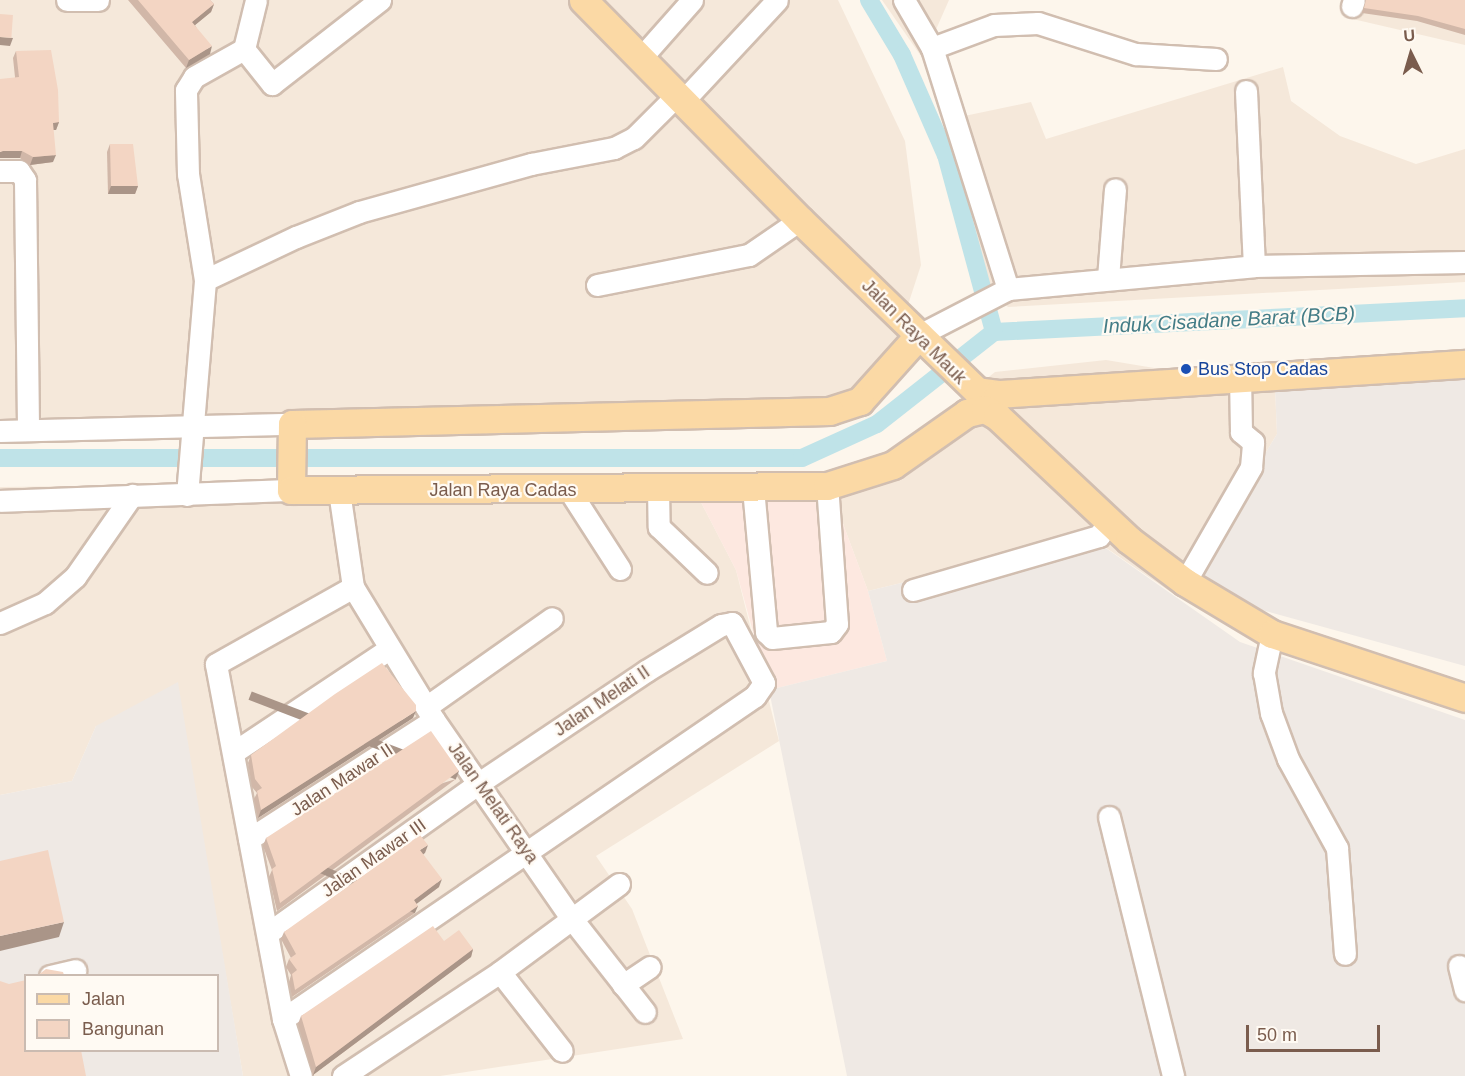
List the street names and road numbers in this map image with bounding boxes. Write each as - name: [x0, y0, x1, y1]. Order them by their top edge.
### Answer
- street label: Jalan Raya Mauk: [857, 275, 971, 389]
- street label: Jalan Raya Cadas: [429, 479, 577, 501]
- street label: Jalan Melati II: [550, 661, 654, 741]
- street label: Jalan Melati Raya: [443, 738, 543, 868]
- street label: Jalan Mawar II: [287, 739, 397, 821]
- street label: Jalan Mawar III: [318, 814, 430, 902]

